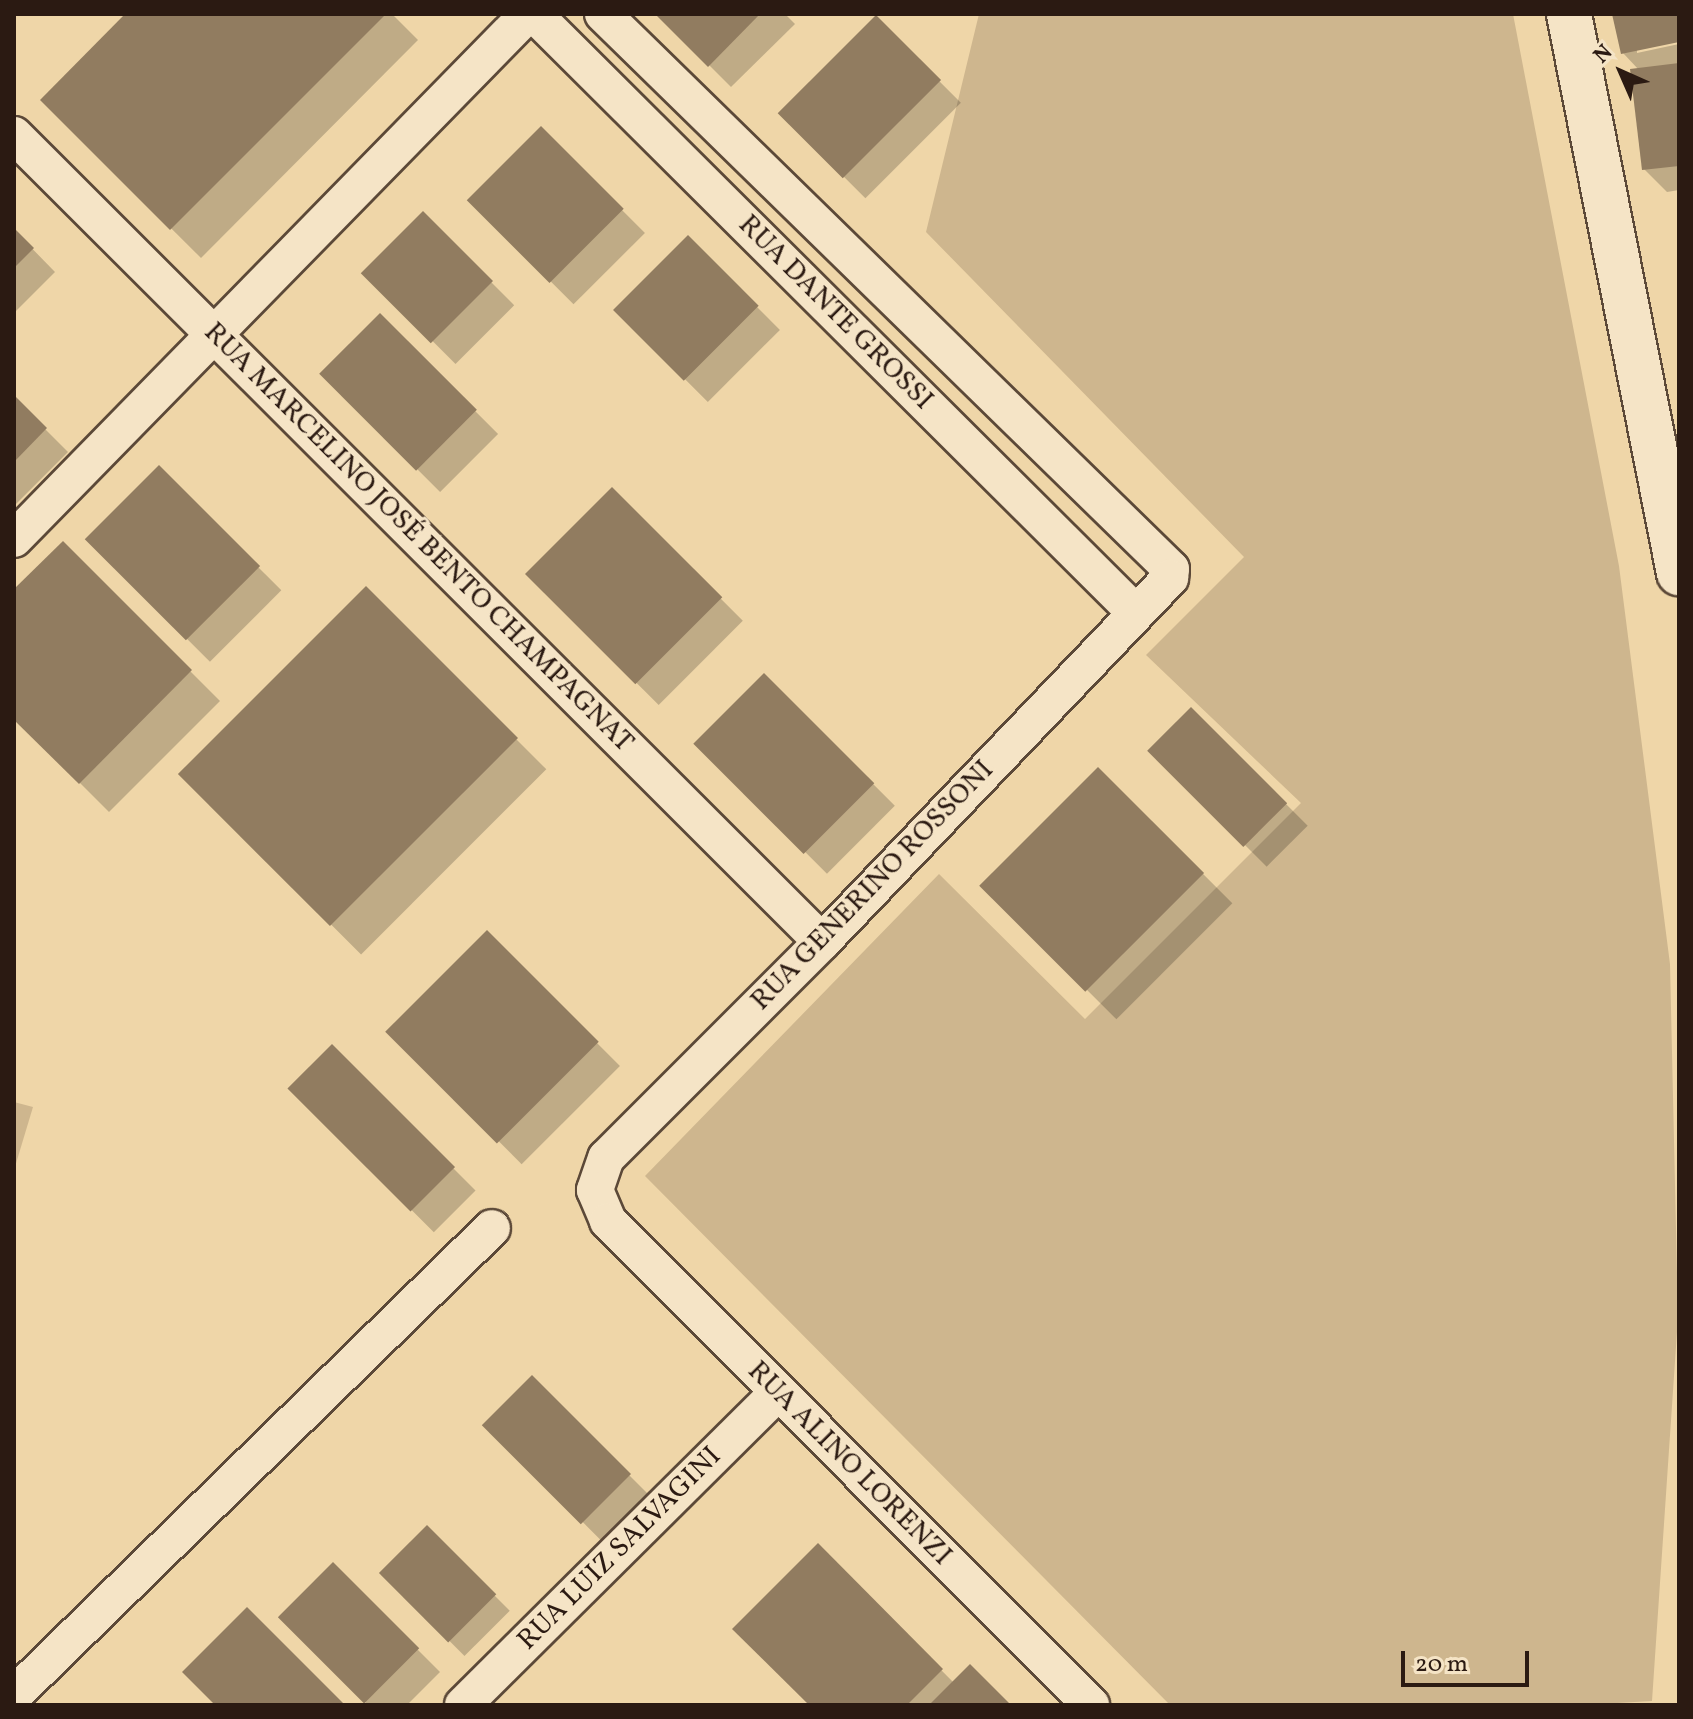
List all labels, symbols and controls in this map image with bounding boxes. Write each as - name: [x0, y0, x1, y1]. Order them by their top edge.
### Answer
- north arrow: [1581, 32, 1661, 112]
- text: N: [1587, 38, 1620, 71]
- street label: RUA DANTE GROSSI: [731, 209, 939, 417]
- street label: RUA MARCELINO JOSÉ BENTO CHAMPAGNAT: [196, 316, 640, 760]
- street label: RUA GENERINO ROSSONI: [745, 754, 1001, 1018]
- street label: RUA ALINO LORENZI: [740, 1355, 958, 1573]
- street label: RUA LUIZ SALVAGINI: [511, 1440, 729, 1658]
- scale bar: [1405, 1635, 1533, 1685]
- text: 20 m: [1415, 1648, 1468, 1682]

